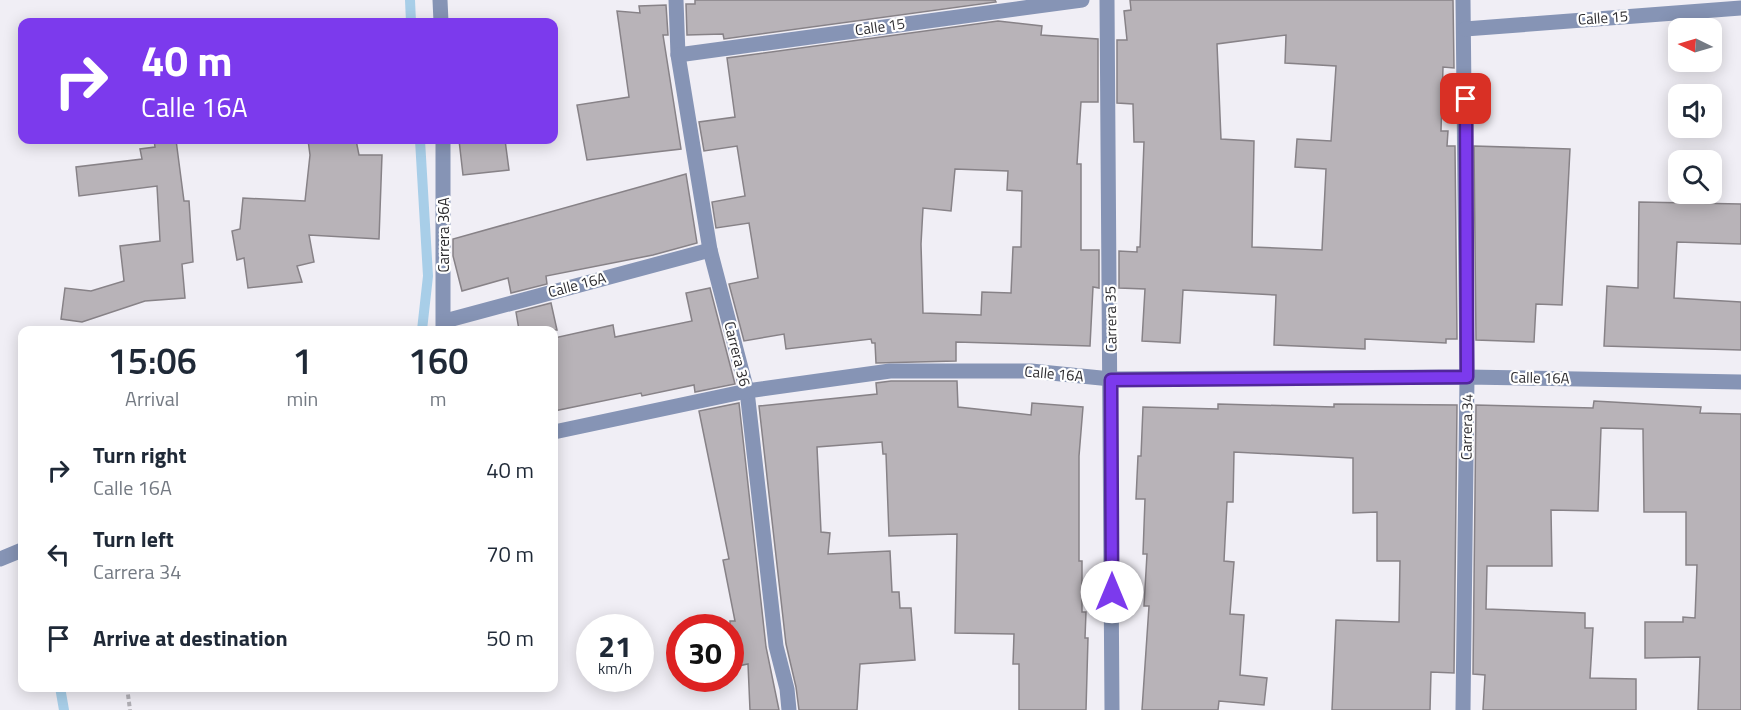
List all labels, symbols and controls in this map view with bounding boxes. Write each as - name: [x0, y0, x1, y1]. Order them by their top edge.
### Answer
- street label: Calle 15: [1577, 4, 1629, 31]
- street label: Calle 15: [853, 12, 906, 41]
- north arrow: [1668, 18, 1722, 72]
- map controls: [1668, 18, 1722, 204]
- text: 40 m: [141, 28, 233, 92]
- icon: right: [42, 42, 120, 120]
- pin: [1440, 73, 1491, 124]
- icon: arrive: [1449, 82, 1482, 115]
- button: sound: [1668, 84, 1722, 138]
- text: Calle 16A: [141, 86, 248, 127]
- button: search: [1668, 150, 1722, 204]
- street label: Carrera 36A: [432, 197, 455, 273]
- street label: Calle 16A: [545, 266, 608, 303]
- street label: Carrera 35: [1098, 286, 1123, 352]
- street label: Carrera 36: [718, 319, 757, 389]
- text: 15:06: [108, 333, 197, 388]
- text: 1: [292, 333, 312, 388]
- text: 160: [408, 333, 468, 388]
- street label: Calle 16A: [1024, 359, 1085, 388]
- street label: Calle 16A: [1510, 365, 1570, 390]
- text: Arrival: [125, 383, 179, 414]
- text: min: [286, 383, 318, 414]
- text: m: [430, 383, 446, 414]
- street label: Carrera 34: [1454, 394, 1479, 460]
- text: Turn right: [93, 438, 187, 472]
- text: 40 m: [486, 453, 534, 487]
- icon: right: [42, 454, 75, 487]
- text: Calle 16A: [93, 472, 172, 503]
- text: Turn left: [93, 522, 174, 556]
- text: 70 m: [486, 537, 534, 571]
- icon: left: [42, 538, 75, 571]
- text: Carrera 34: [93, 556, 181, 587]
- position arrow: [1080, 560, 1144, 624]
- speed limit sign: 30: [666, 614, 744, 692]
- text: Arrive at destination: [93, 621, 288, 655]
- text: 50 m: [486, 621, 534, 655]
- icon: arrive: [42, 622, 75, 655]
- text: 21: [598, 623, 632, 669]
- text: km/h: [598, 657, 632, 680]

